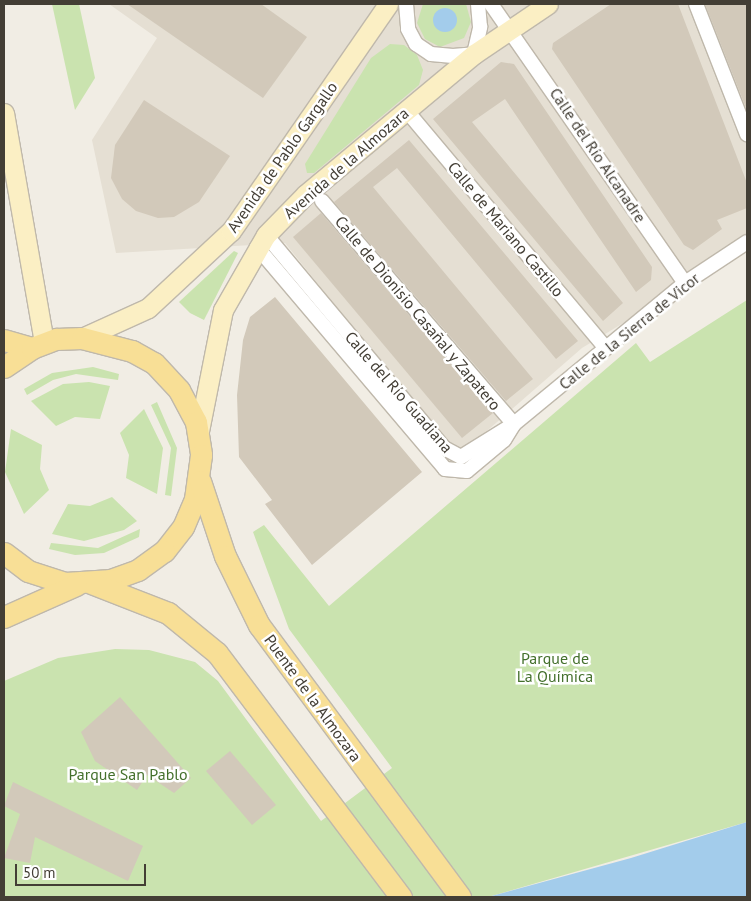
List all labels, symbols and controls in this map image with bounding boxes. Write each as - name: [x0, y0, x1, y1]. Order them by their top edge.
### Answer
- street label: Avenida de Pablo Gargallo: [223, 78, 341, 236]
- street label: Calle del Río Alcanadre: [546, 84, 650, 226]
- street label: Avenida de la Almozara: [279, 103, 413, 223]
- street label: Calle de Mariano Castillo: [444, 157, 568, 301]
- street label: Calle de Dionisio Casañal y Zapatero: [331, 211, 505, 415]
- street label: Calle de la Sierra de Vicor: [555, 268, 703, 394]
- street label: Calle del Río Guadiana: [341, 327, 457, 457]
- street label: Puente de la Almozara: [260, 630, 366, 766]
- park label: Parque de La Química: [517, 648, 593, 686]
- park label: Parque San Pablo: [68, 764, 188, 784]
- scale bar: [18, 854, 149, 886]
- text: 50 m: [23, 863, 56, 882]

